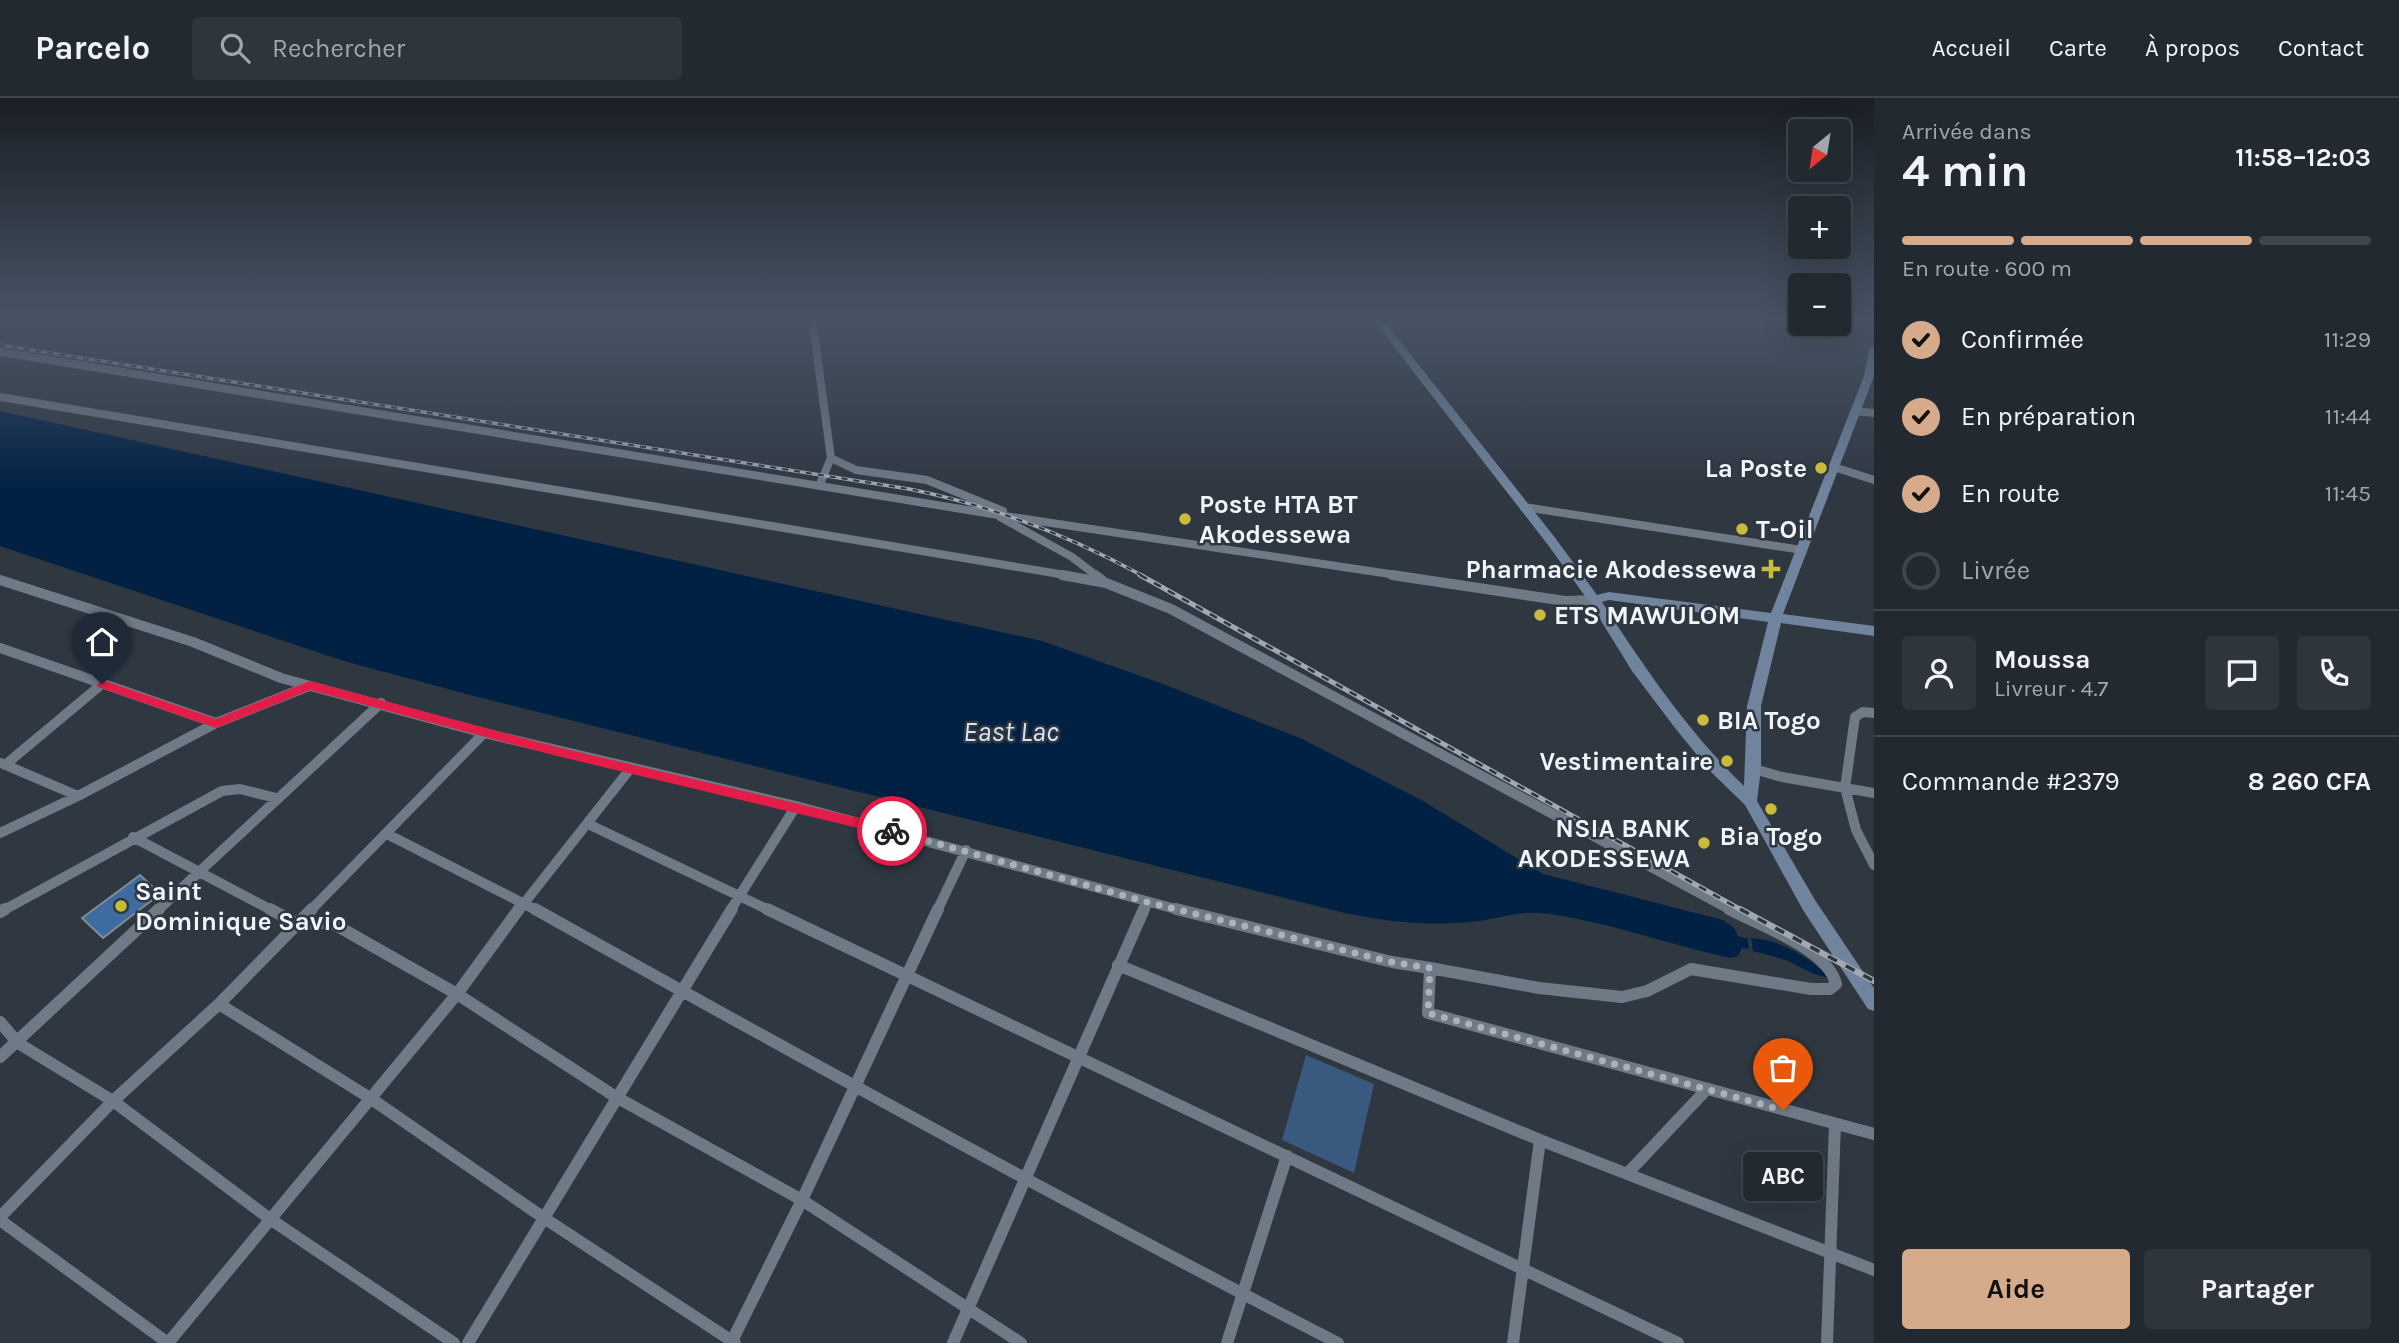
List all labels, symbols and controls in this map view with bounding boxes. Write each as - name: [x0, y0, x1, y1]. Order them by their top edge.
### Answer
- search box: [192, 17, 682, 80]
- text: Parcelo: [35, 29, 150, 67]
- icon: search: [216, 29, 254, 67]
- text: Rechercher: [272, 33, 405, 64]
- text: Accueil: [1932, 34, 2011, 62]
- text: Carte: [2049, 34, 2107, 62]
- text: À propos: [2145, 34, 2240, 62]
- text: Contact: [2278, 34, 2364, 62]
- text: Arrivée dans: [1902, 118, 2032, 145]
- north arrow: [1788, 119, 1852, 182]
- map controls: [1788, 119, 1851, 336]
- text: 11:58–12:03: [2235, 142, 2371, 173]
- text: 4 min: [1902, 144, 2028, 198]
- button: +: [1788, 196, 1851, 259]
- text: En route · 600 m: [1902, 255, 2072, 282]
- button: −: [1788, 273, 1851, 336]
- icon: check: [1902, 321, 1940, 359]
- text: Confirmée: [1961, 324, 2084, 355]
- text: 11:29: [2324, 326, 2371, 353]
- icon: check: [1902, 398, 1940, 436]
- text: En préparation: [1961, 401, 2136, 432]
- text: 11:44: [2325, 403, 2371, 430]
- place label: La Poste: [1705, 453, 1807, 484]
- marker: La Poste: [1813, 460, 1829, 476]
- icon: check: [1902, 475, 1940, 513]
- text: En route: [1961, 478, 2060, 509]
- text: 11:45: [2325, 480, 2371, 507]
- place label: Poste HTA BT Akodessewa: [1199, 489, 1358, 550]
- marker: Poste HTA BT Akodessewa: [1177, 511, 1193, 527]
- place label: T-Oil: [1756, 514, 1814, 545]
- marker: T-Oil: [1734, 521, 1750, 537]
- place label: Pharmacie Akodessewa: [1466, 554, 1757, 585]
- text: Livrée: [1961, 555, 2030, 586]
- marker: Pharmacie Akodessewa: [1763, 561, 1779, 577]
- place label: ETS MAWULOM: [1554, 600, 1740, 631]
- marker: ETS MAWULOM: [1532, 607, 1548, 623]
- pin: [72, 612, 132, 684]
- icon: home: [83, 623, 121, 661]
- button: person: [1902, 636, 1976, 710]
- button: chat: [2205, 636, 2279, 710]
- button: phone: [2297, 636, 2371, 710]
- text: Moussa: [1994, 644, 2090, 675]
- text: Livreur · 4.7: [1994, 675, 2108, 702]
- place label: BIA Togo: [1717, 705, 1821, 736]
- marker: BIA Togo: [1695, 712, 1711, 728]
- water label: East Lac: [963, 715, 1059, 748]
- place label: Vestimentaire: [1539, 746, 1713, 777]
- marker: Vestimentaire: [1719, 753, 1735, 769]
- text: Commande #2379: [1902, 766, 2120, 797]
- text: 8 260 CFA: [2248, 766, 2371, 797]
- courier: [857, 796, 927, 866]
- marker: Bia Togo: [1763, 801, 1779, 817]
- icon: bike: [873, 812, 911, 850]
- place label: NSIA BANK AKODESSEWA: [1518, 813, 1690, 874]
- place label: Bia Togo: [1719, 821, 1823, 852]
- marker: NSIA BANK AKODESSEWA: [1696, 835, 1712, 851]
- place label: Saint Dominique Savio: [135, 876, 347, 937]
- marker: Saint Dominique Savio: [113, 898, 129, 914]
- pin: [1753, 1038, 1813, 1110]
- icon: bag: [1764, 1049, 1802, 1087]
- callout: ABC: [1743, 1152, 1823, 1201]
- text: ABC: [1761, 1163, 1805, 1190]
- button: Aide: [1902, 1249, 2130, 1329]
- button: Partager: [2144, 1249, 2371, 1329]

